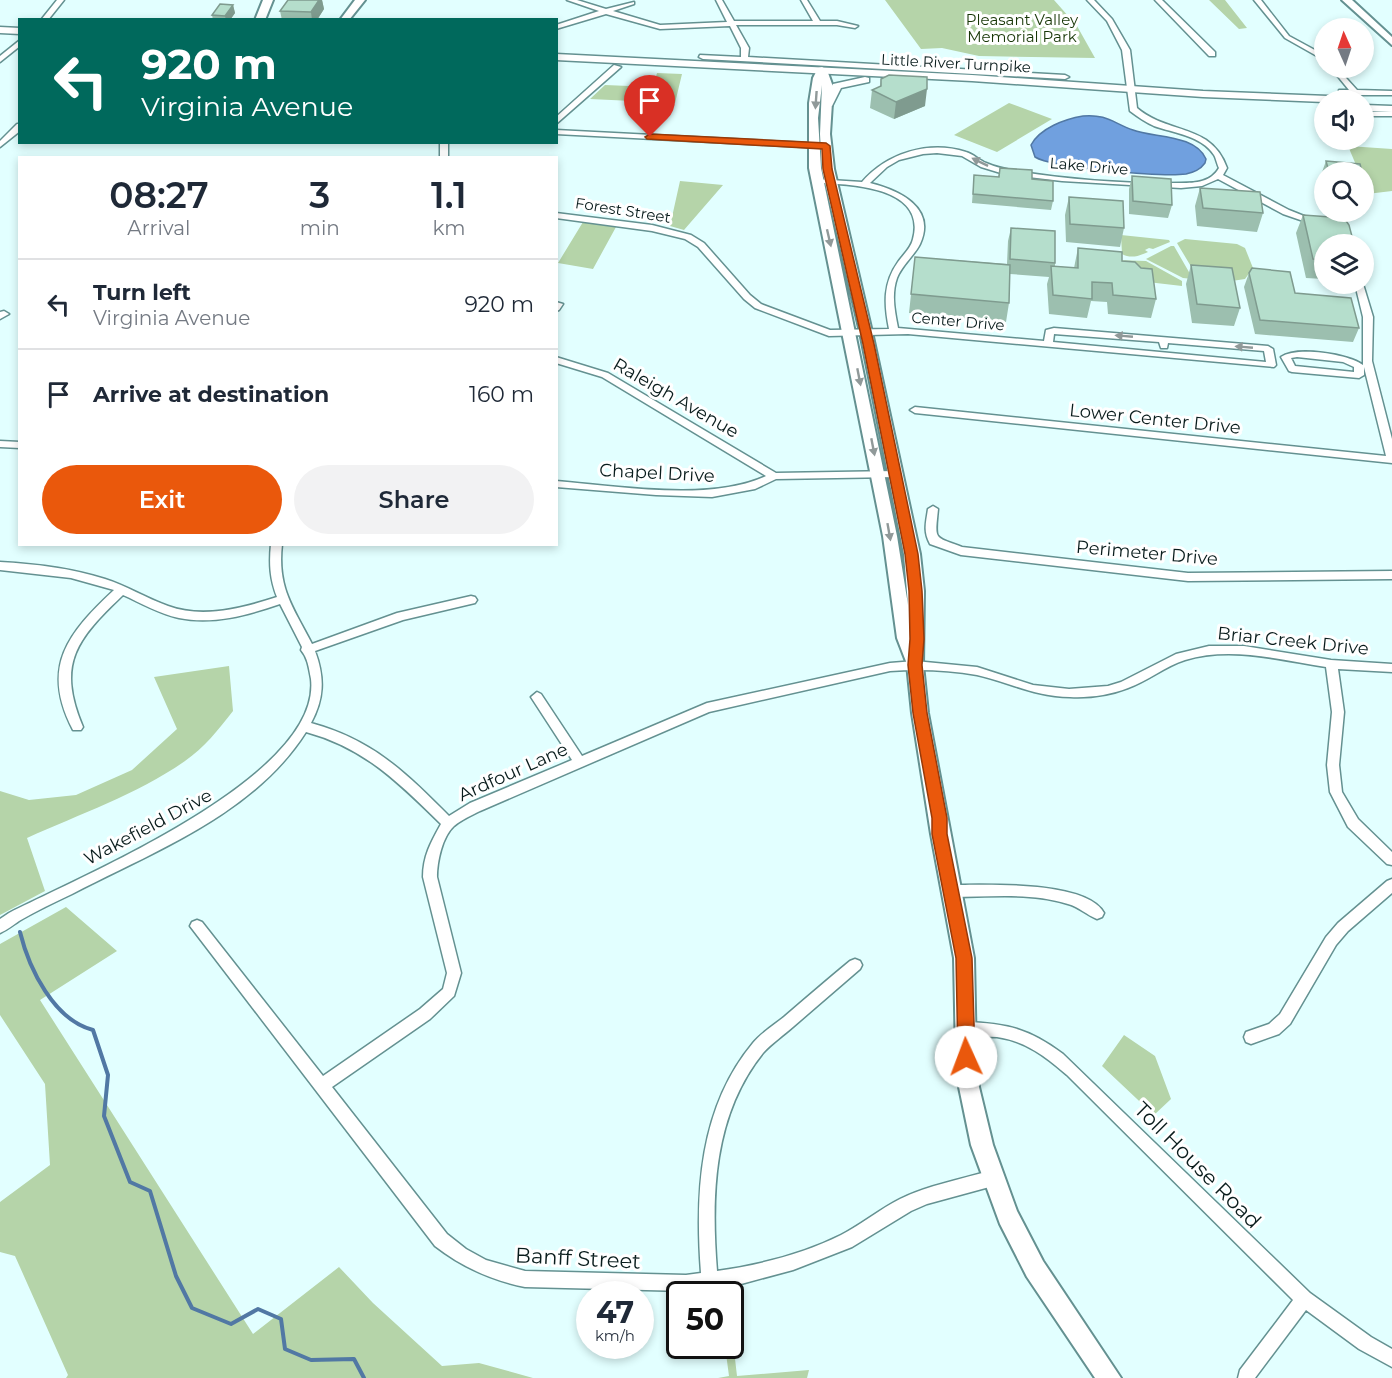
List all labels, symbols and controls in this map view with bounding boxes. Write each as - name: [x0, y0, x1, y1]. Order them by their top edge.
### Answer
- park label: Pleasant Valley Memorial Park: [966, 10, 1079, 46]
- north arrow: [1314, 18, 1374, 78]
- map controls: [1314, 18, 1374, 294]
- text: 920 m: [141, 38, 277, 90]
- icon: left: [42, 42, 120, 120]
- street label: Little River Turnpike: [881, 50, 1031, 76]
- pin: [624, 75, 675, 137]
- icon: arrive: [633, 84, 666, 117]
- text: Virginia Avenue: [141, 90, 353, 123]
- one-way arrow: [811, 90, 821, 109]
- button: sound: [1314, 90, 1374, 150]
- street label: Lake Drive: [1049, 153, 1129, 179]
- one-way arrow: [971, 157, 988, 166]
- button: search: [1314, 162, 1374, 222]
- text: 08:27: [109, 173, 209, 217]
- text: 3: [309, 173, 330, 217]
- text: 1.1: [431, 173, 467, 217]
- street label: Forest Street: [574, 193, 672, 227]
- text: Arrival: [127, 216, 190, 240]
- text: min: [300, 216, 340, 240]
- text: km: [432, 216, 465, 240]
- one-way arrow: [825, 229, 835, 247]
- button: layers: [1314, 234, 1374, 294]
- text: Turn left: [93, 279, 191, 306]
- icon: left: [42, 288, 75, 321]
- text: 920 m: [464, 291, 534, 318]
- text: Virginia Avenue: [93, 306, 250, 330]
- street label: Center Drive: [911, 307, 1005, 335]
- one-way arrow: [1115, 332, 1134, 341]
- one-way arrow: [1234, 342, 1253, 352]
- street label: Raleigh Avenue: [609, 353, 743, 443]
- one-way arrow: [855, 368, 864, 387]
- icon: arrive: [42, 378, 75, 411]
- text: Arrive at destination: [93, 381, 329, 408]
- text: 160 m: [469, 381, 534, 408]
- street label: Lower Center Drive: [1068, 399, 1242, 439]
- one-way arrow: [869, 438, 878, 457]
- street label: Chapel Drive: [599, 459, 715, 487]
- button: Exit: [42, 465, 282, 534]
- button: Share: [294, 465, 534, 534]
- one-way arrow: [885, 522, 894, 541]
- street label: Perimeter Drive: [1075, 536, 1219, 570]
- street label: Briar Creek Drive: [1216, 622, 1370, 660]
- street label: Ardfour Lane: [455, 738, 571, 806]
- street label: Wakefield Drive: [80, 784, 216, 870]
- position arrow: [934, 1025, 998, 1089]
- street label: Toll House Road: [1130, 1097, 1266, 1233]
- street label: Banff Street: [515, 1242, 641, 1274]
- speed limit sign: 50: [666, 1281, 744, 1359]
- text: 47: [596, 1294, 634, 1331]
- text: km/h: [595, 1326, 635, 1345]

